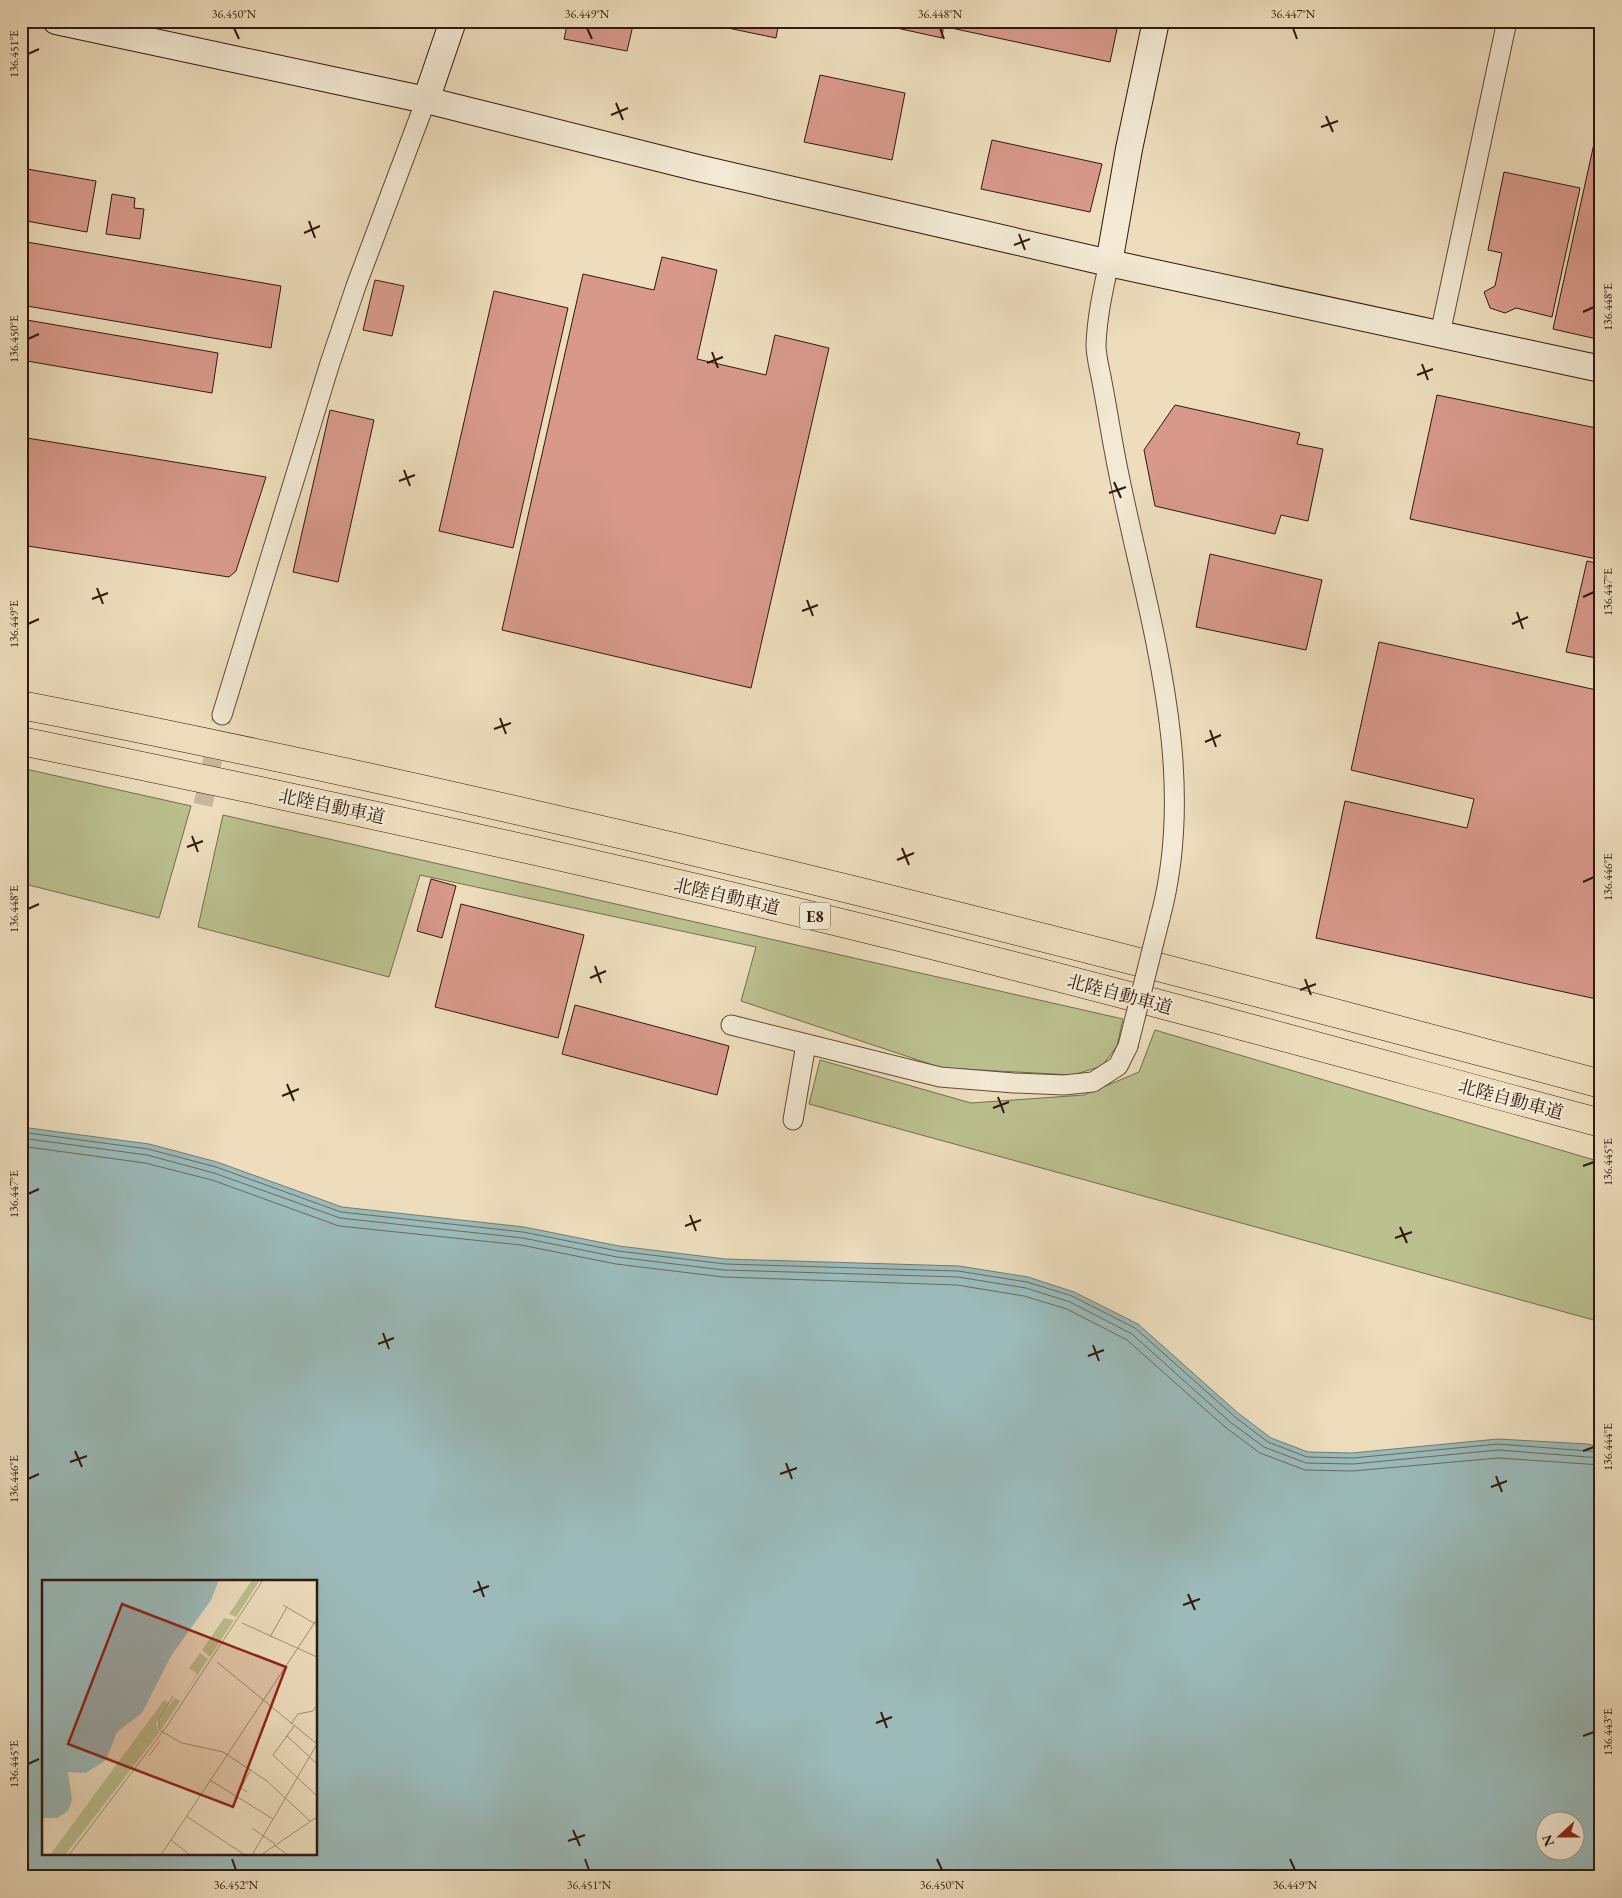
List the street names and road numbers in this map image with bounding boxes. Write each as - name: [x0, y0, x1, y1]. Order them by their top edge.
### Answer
- street label: 北陸自動車道: [277, 784, 387, 828]
- street label: 北陸自動車道: [672, 873, 782, 919]
- road number: E8: [800, 902, 830, 929]
- street label: 北陸自動車道: [1065, 969, 1175, 1019]
- street label: 北陸自動車道: [1456, 1074, 1566, 1124]

